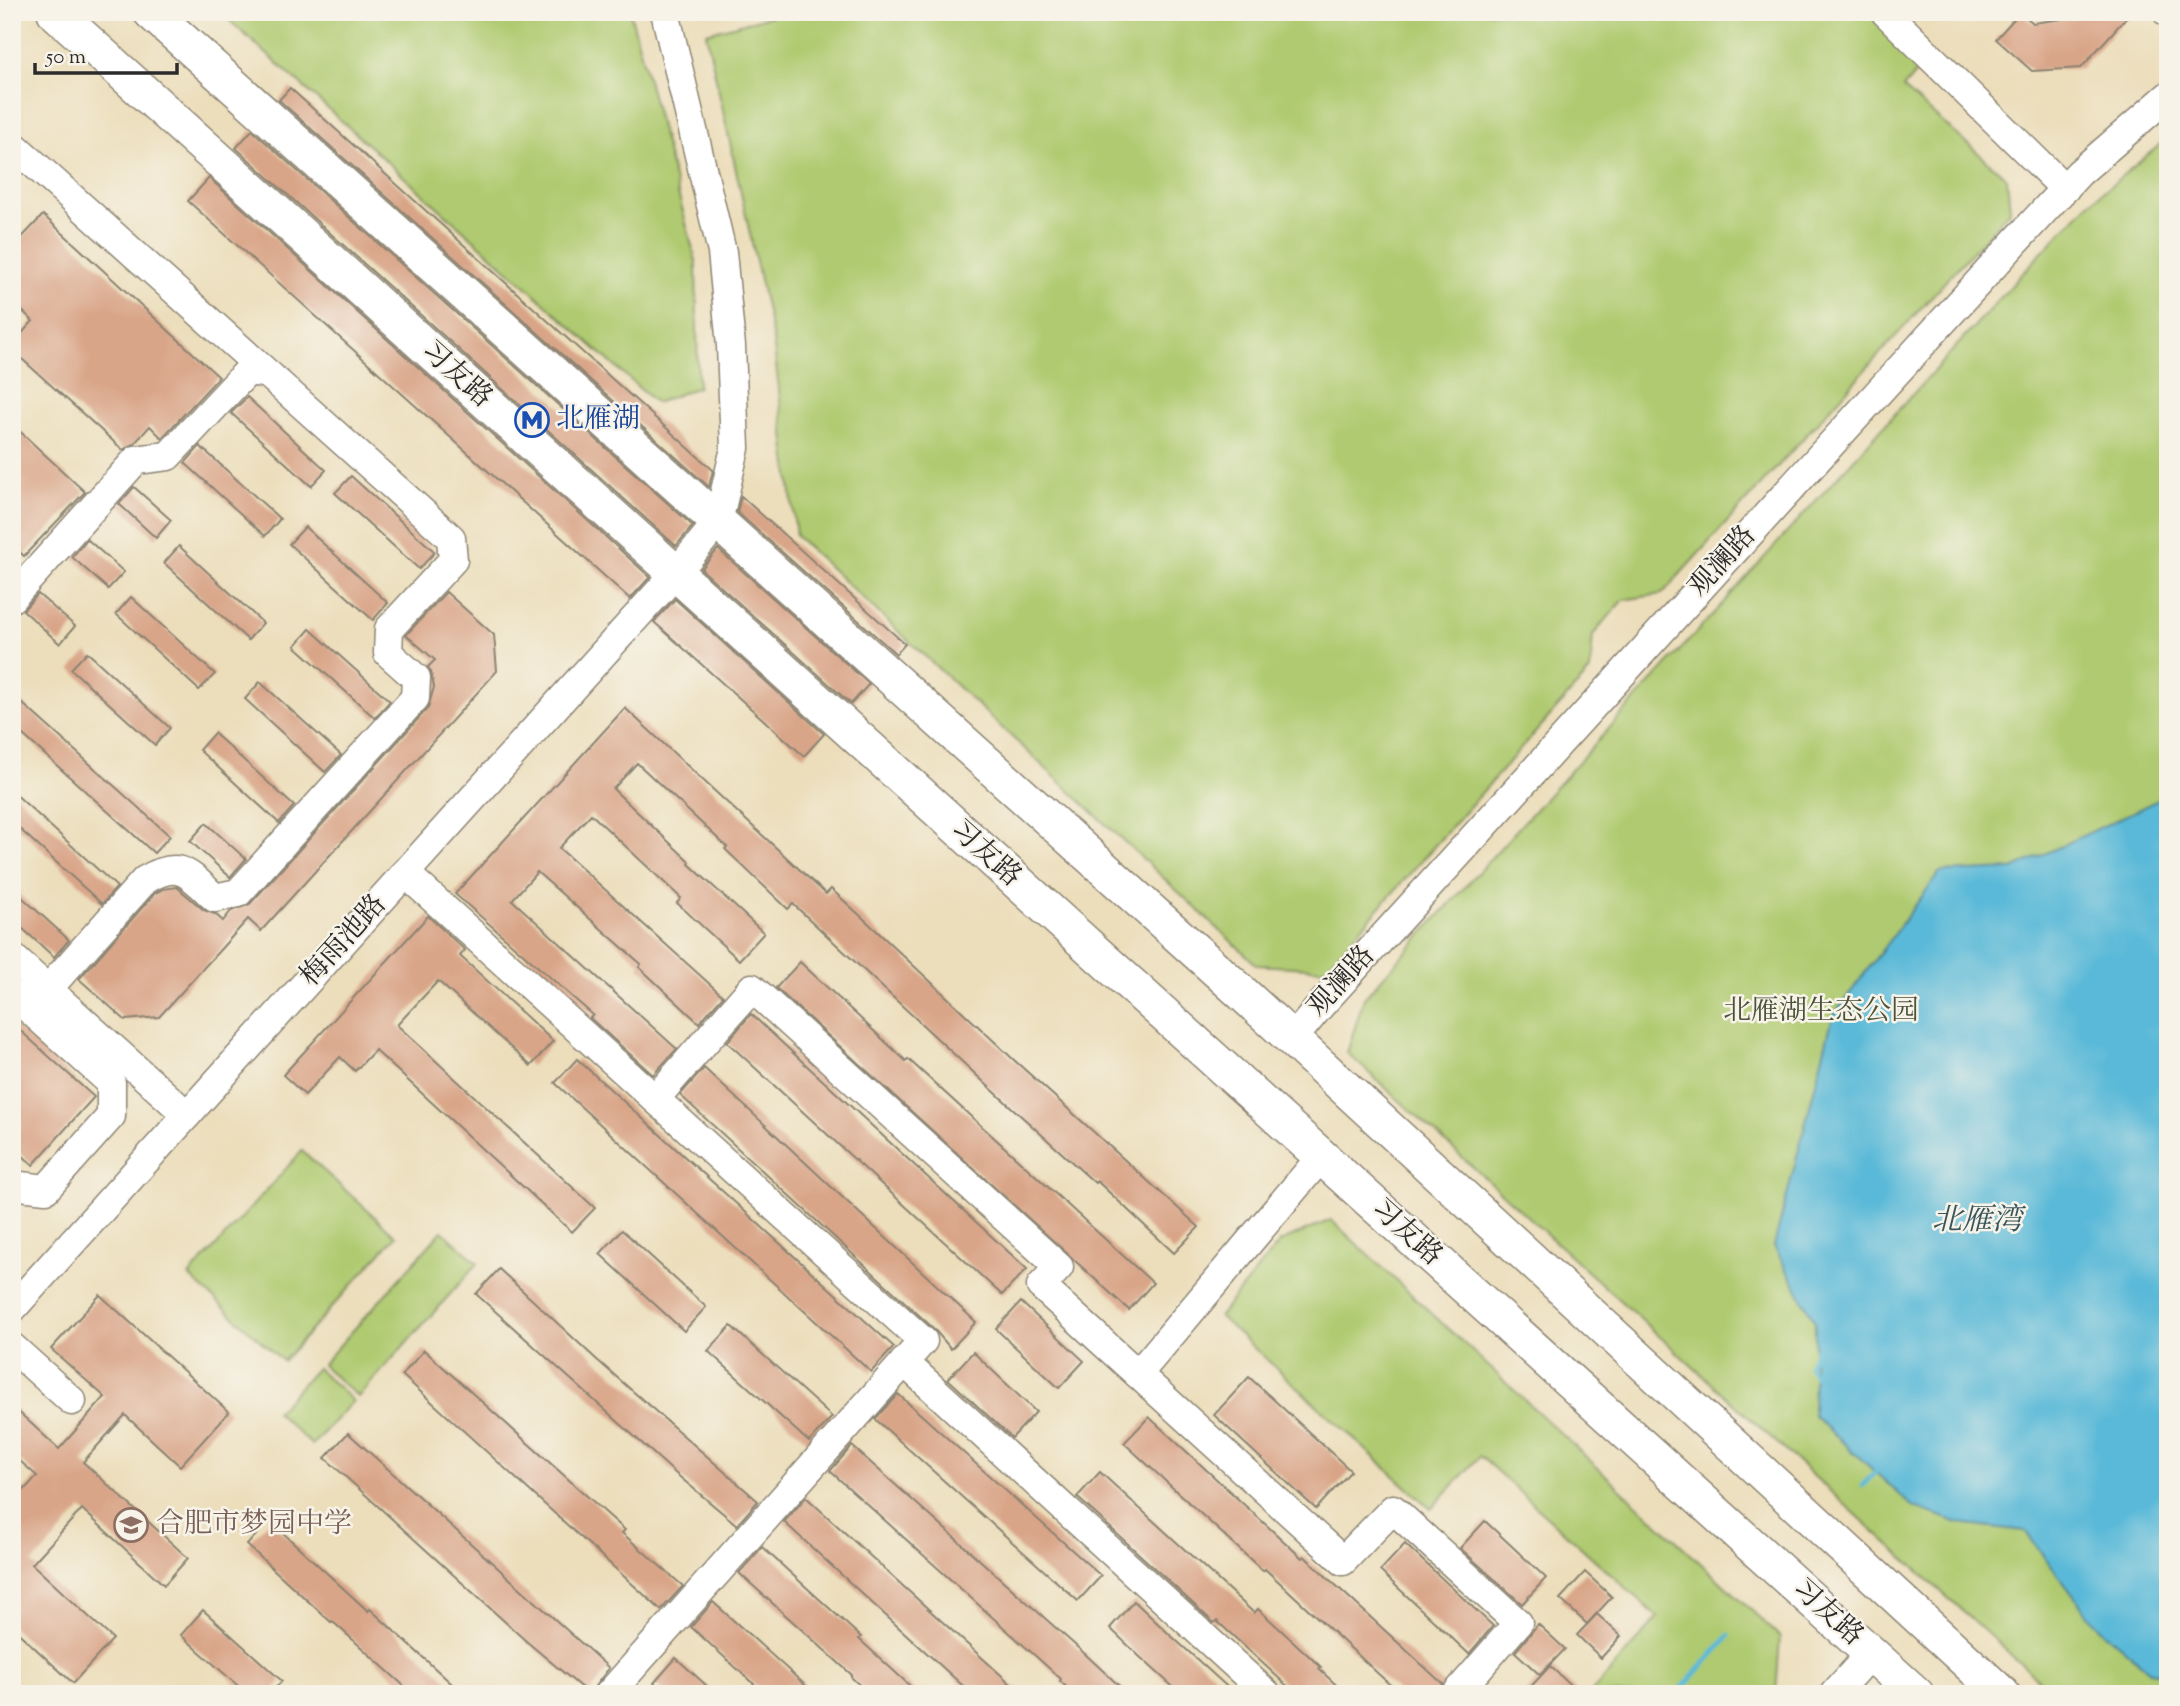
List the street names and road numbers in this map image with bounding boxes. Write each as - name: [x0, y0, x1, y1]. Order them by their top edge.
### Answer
- street label: 习友路: [411, 332, 501, 418]
- street label: 观澜路: [1680, 517, 1766, 607]
- street label: 习友路: [940, 811, 1030, 897]
- street label: 梅雨池路: [292, 886, 396, 996]
- street label: 观澜路: [1299, 937, 1385, 1027]
- street label: 习友路: [1361, 1190, 1451, 1276]
- street label: 习友路: [1782, 1570, 1872, 1656]

